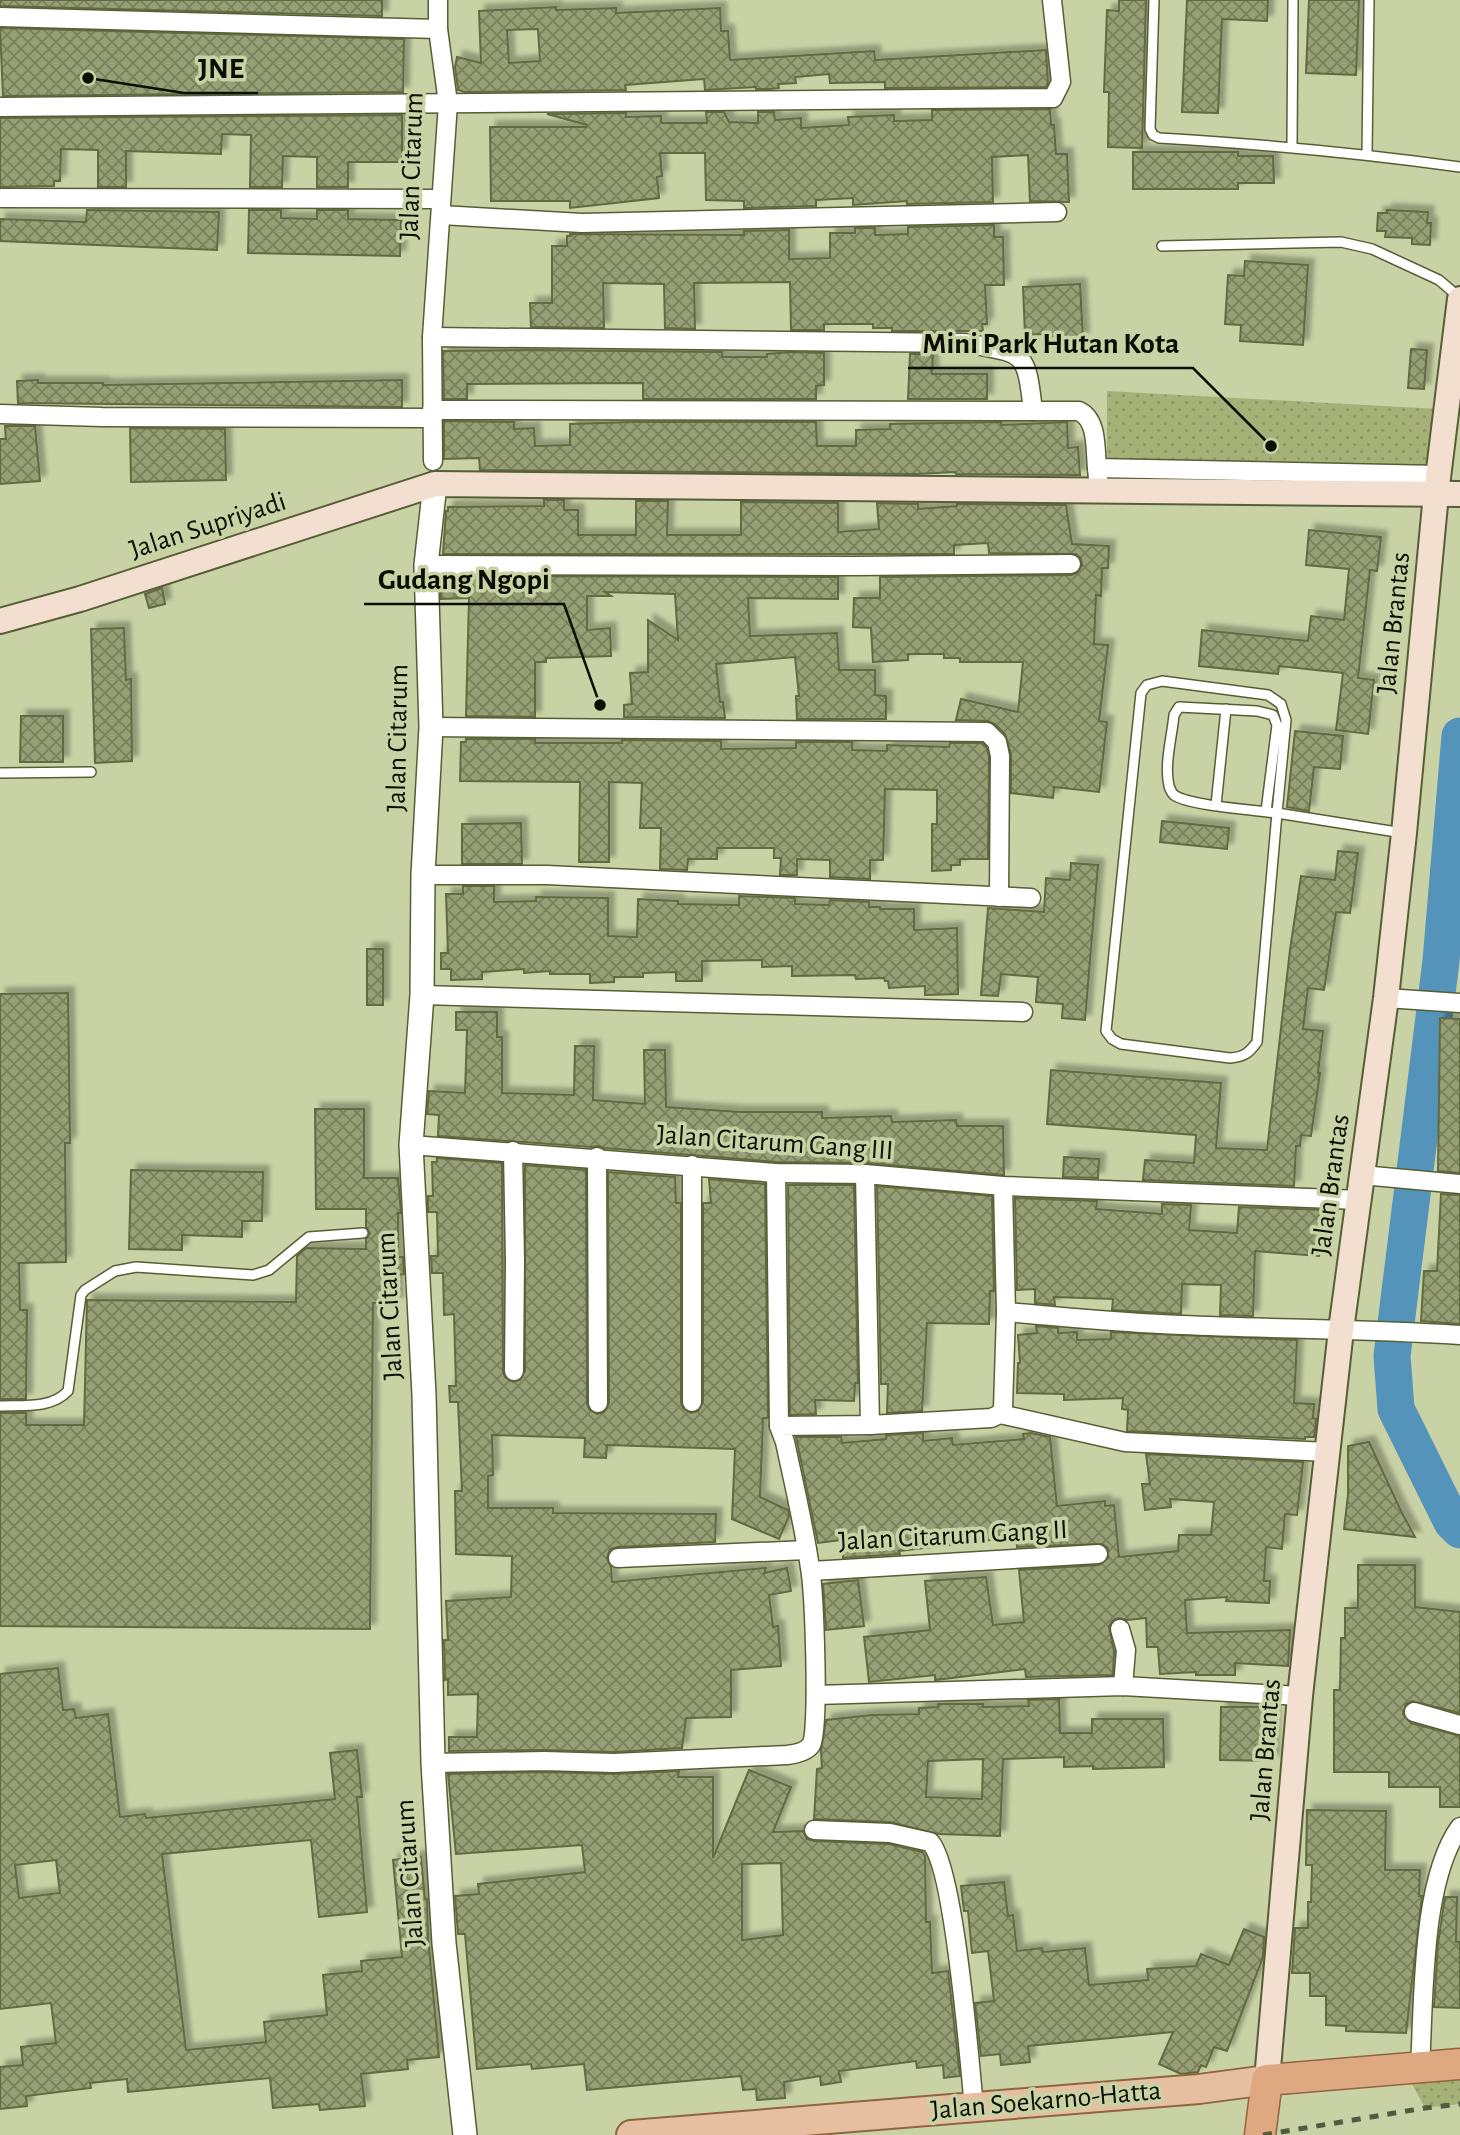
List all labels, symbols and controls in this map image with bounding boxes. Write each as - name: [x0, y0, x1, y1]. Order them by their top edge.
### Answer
- callout: JNE: [184, 42, 258, 93]
- text: JNE: [198, 54, 244, 84]
- street label: Jalan Citarum: [395, 92, 429, 240]
- callout: Mini Park Hutan Kota: [908, 317, 1193, 368]
- text: Mini Park Hutan Kota: [923, 329, 1179, 359]
- street label: Jalan Supriyadi: [126, 488, 290, 564]
- street label: Jalan Brantas: [1373, 551, 1415, 695]
- callout: Gudang Ngopi: [364, 553, 564, 604]
- text: Gudang Ngopi: [378, 565, 550, 595]
- street label: Jalan Citarum: [383, 664, 413, 812]
- street label: Jalan Brantas: [1307, 1112, 1355, 1258]
- street label: Jalan Citarum Gang III: [656, 1121, 894, 1165]
- street label: Jalan Citarum: [372, 1231, 408, 1381]
- street label: Jalan Citarum Gang II: [838, 1516, 1068, 1556]
- street label: Jalan Brantas: [1246, 1678, 1286, 1822]
- street label: Jalan Citarum: [391, 1798, 429, 1948]
- street label: Jalan Soekarno-Hatta: [930, 2077, 1162, 2125]

